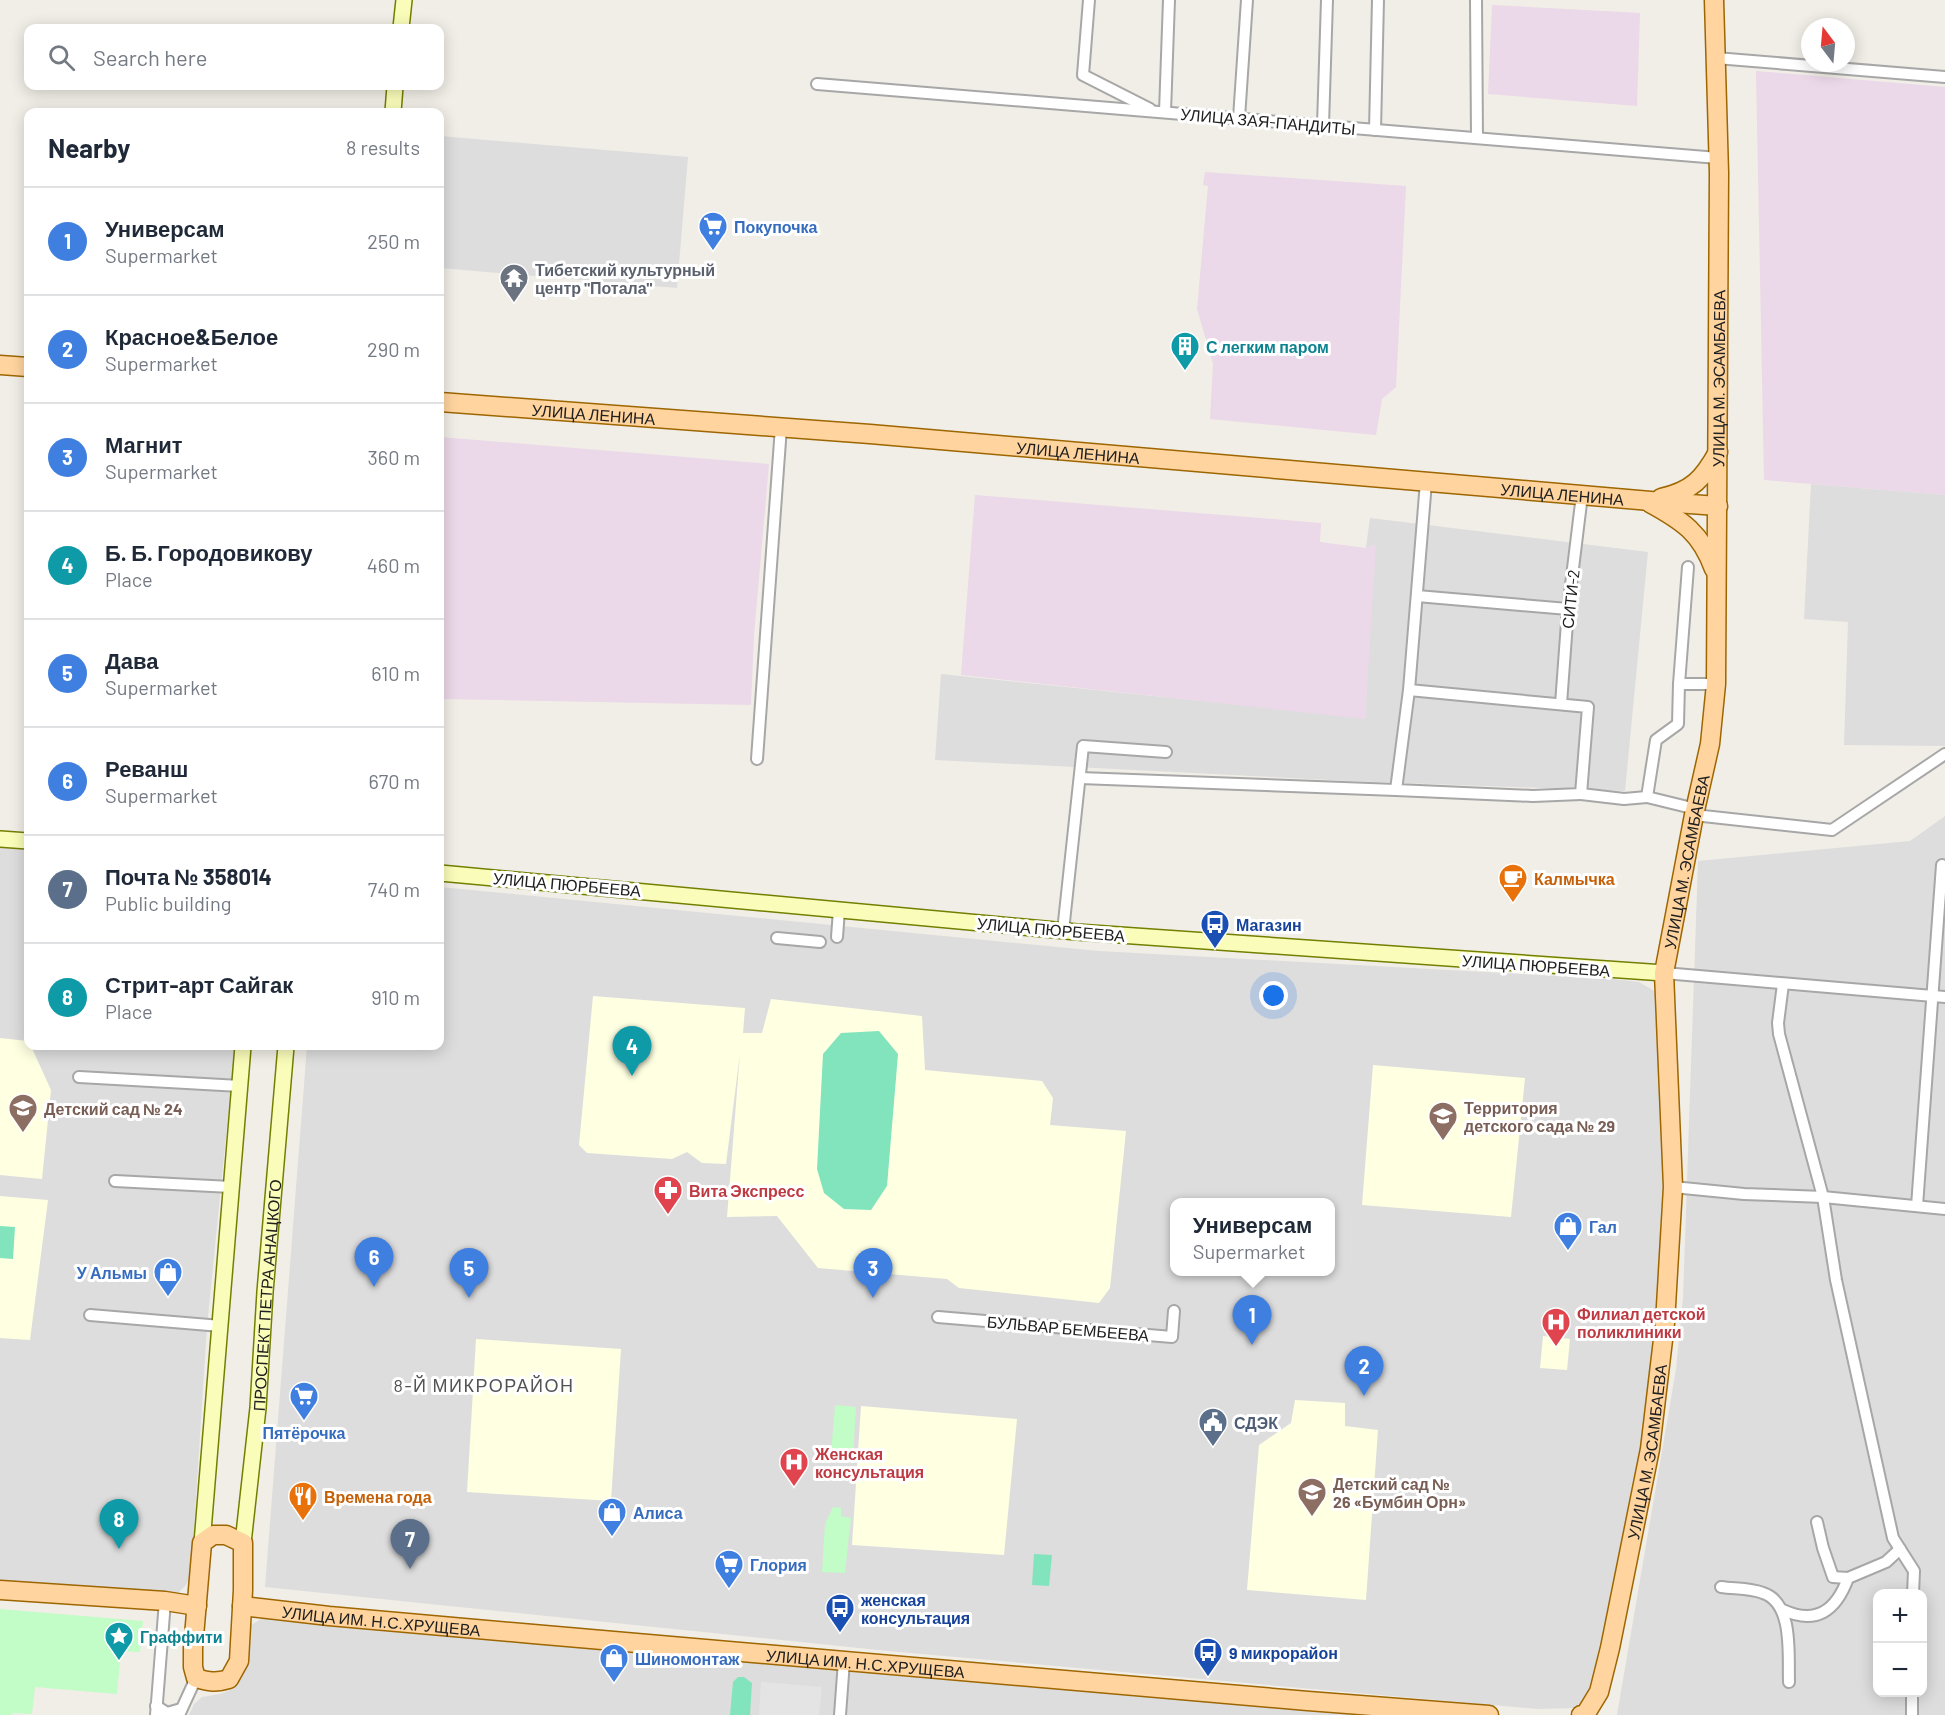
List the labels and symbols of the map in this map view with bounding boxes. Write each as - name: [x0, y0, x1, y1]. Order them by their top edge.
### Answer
- north arrow: [1801, 18, 1855, 72]
- street label: УЛИЦА ЗАЯ-ПАНДИТЫ: [1180, 104, 1356, 138]
- supermarket icon: Покупочка: [697, 210, 729, 252]
- place label: Покупочка: [734, 217, 818, 236]
- place label: Тибетский культурный центр "Потала": [535, 260, 715, 297]
- temple icon: Тибетский культурный центр "Потала": [498, 262, 530, 304]
- street label: УЛИЦА М. ЭСАМБАЕВА: [1708, 289, 1728, 467]
- building icon: С легким паром: [1169, 330, 1201, 372]
- place label: С легким паром: [1206, 337, 1329, 356]
- street label: УЛИЦА ЛЕНИНА: [531, 399, 656, 428]
- street label: УЛИЦА ЛЕНИНА: [1016, 437, 1141, 467]
- street label: УЛИЦА ЛЕНИНА: [1500, 479, 1625, 508]
- street label: СИТИ-2: [1557, 569, 1583, 629]
- street label: УЛИЦА М. ЭСАМБАЕВА: [1659, 772, 1712, 950]
- cafe icon: Калмычка: [1497, 862, 1529, 904]
- street label: УЛИЦА ПЮРБЕЕВА: [492, 868, 642, 900]
- place label: Калмычка: [1534, 869, 1615, 888]
- bus stop icon: Магазин: [1199, 908, 1231, 950]
- street label: УЛИЦА ПЮРБЕЕВА: [976, 913, 1126, 945]
- place label: Магазин: [1236, 915, 1302, 934]
- street label: УЛИЦА ПЮРБЕЕВА: [1461, 950, 1611, 980]
- your location: [1259, 981, 1288, 1010]
- pin: 4: [612, 1026, 652, 1076]
- school or university icon: Детский сад № 24: [7, 1092, 39, 1134]
- place label: Территория детского сада № 29: [1464, 1098, 1615, 1135]
- place label: Детский сад № 24: [44, 1099, 183, 1118]
- school or university icon: Территория детского сада № 29: [1427, 1100, 1459, 1142]
- pharmacy icon: Вита Экспресс: [652, 1174, 684, 1216]
- street label: ПРОСПЕКТ ПЕТРА АНАЦКОГО: [248, 1178, 284, 1412]
- place label: Вита Экспресс: [689, 1181, 804, 1200]
- shop icon: Гал: [1552, 1210, 1584, 1252]
- place label: Гал: [1589, 1217, 1617, 1236]
- pin: 6: [354, 1238, 394, 1287]
- pin: 5: [450, 1248, 488, 1298]
- pin: 3: [854, 1248, 892, 1298]
- shop icon: У Альмы: [152, 1256, 184, 1298]
- place label: У Альмы: [77, 1263, 147, 1282]
- pin: 1: [1232, 1296, 1272, 1345]
- place label: Филиал детской поликлиники: [1577, 1304, 1706, 1341]
- hospital icon: Филиал детской поликлиники: [1540, 1306, 1572, 1348]
- street label: БУЛЬВАР БЕМБЕЕВА: [986, 1311, 1150, 1345]
- pin: 2: [1344, 1346, 1384, 1396]
- street label: УЛИЦА М. ЭСАМБАЕВА: [1623, 1363, 1670, 1541]
- district label: 8-Й МИКРОРАЙОН: [394, 1374, 574, 1396]
- supermarket icon: Пятёрочка: [288, 1380, 320, 1422]
- public building icon: СДЭК: [1197, 1406, 1229, 1448]
- place label: СДЭК: [1234, 1413, 1278, 1432]
- place label: Пятёрочка: [263, 1423, 346, 1442]
- place label: Женская консультация: [814, 1444, 924, 1481]
- hospital icon: Женская консультация: [778, 1446, 810, 1488]
- place label: Детский сад № 26 «Бумбин Орн»: [1333, 1474, 1466, 1511]
- school or university icon: Детский сад № 26 «Бумбин Орн»: [1296, 1476, 1328, 1518]
- restaurant icon: Времена года: [287, 1480, 319, 1522]
- place label: Времена года: [324, 1487, 432, 1506]
- shop icon: Алиса: [596, 1496, 628, 1538]
- pin: 8: [100, 1500, 138, 1549]
- place label: Алиса: [633, 1503, 683, 1522]
- pin: 7: [390, 1520, 430, 1569]
- supermarket icon: Глория: [713, 1548, 745, 1590]
- place label: Глория: [750, 1555, 807, 1574]
- place label: женская консультация: [860, 1590, 970, 1627]
- bus stop icon: женская консультация: [824, 1592, 856, 1634]
- street label: УЛИЦА ИМ. Н.С.ХРУЩЕВА: [281, 1601, 482, 1639]
- place icon: Граффити: [103, 1620, 135, 1662]
- place label: Граффити: [140, 1627, 223, 1646]
- bus stop icon: 9 микрорайон: [1192, 1636, 1224, 1678]
- shop icon: Шиномонтаж: [598, 1642, 630, 1684]
- place label: 9 микрорайон: [1229, 1643, 1338, 1662]
- street label: УЛИЦА ИМ. Н.С.ХРУЩЕВА: [765, 1645, 966, 1681]
- place label: Шиномонтаж: [635, 1649, 740, 1668]

